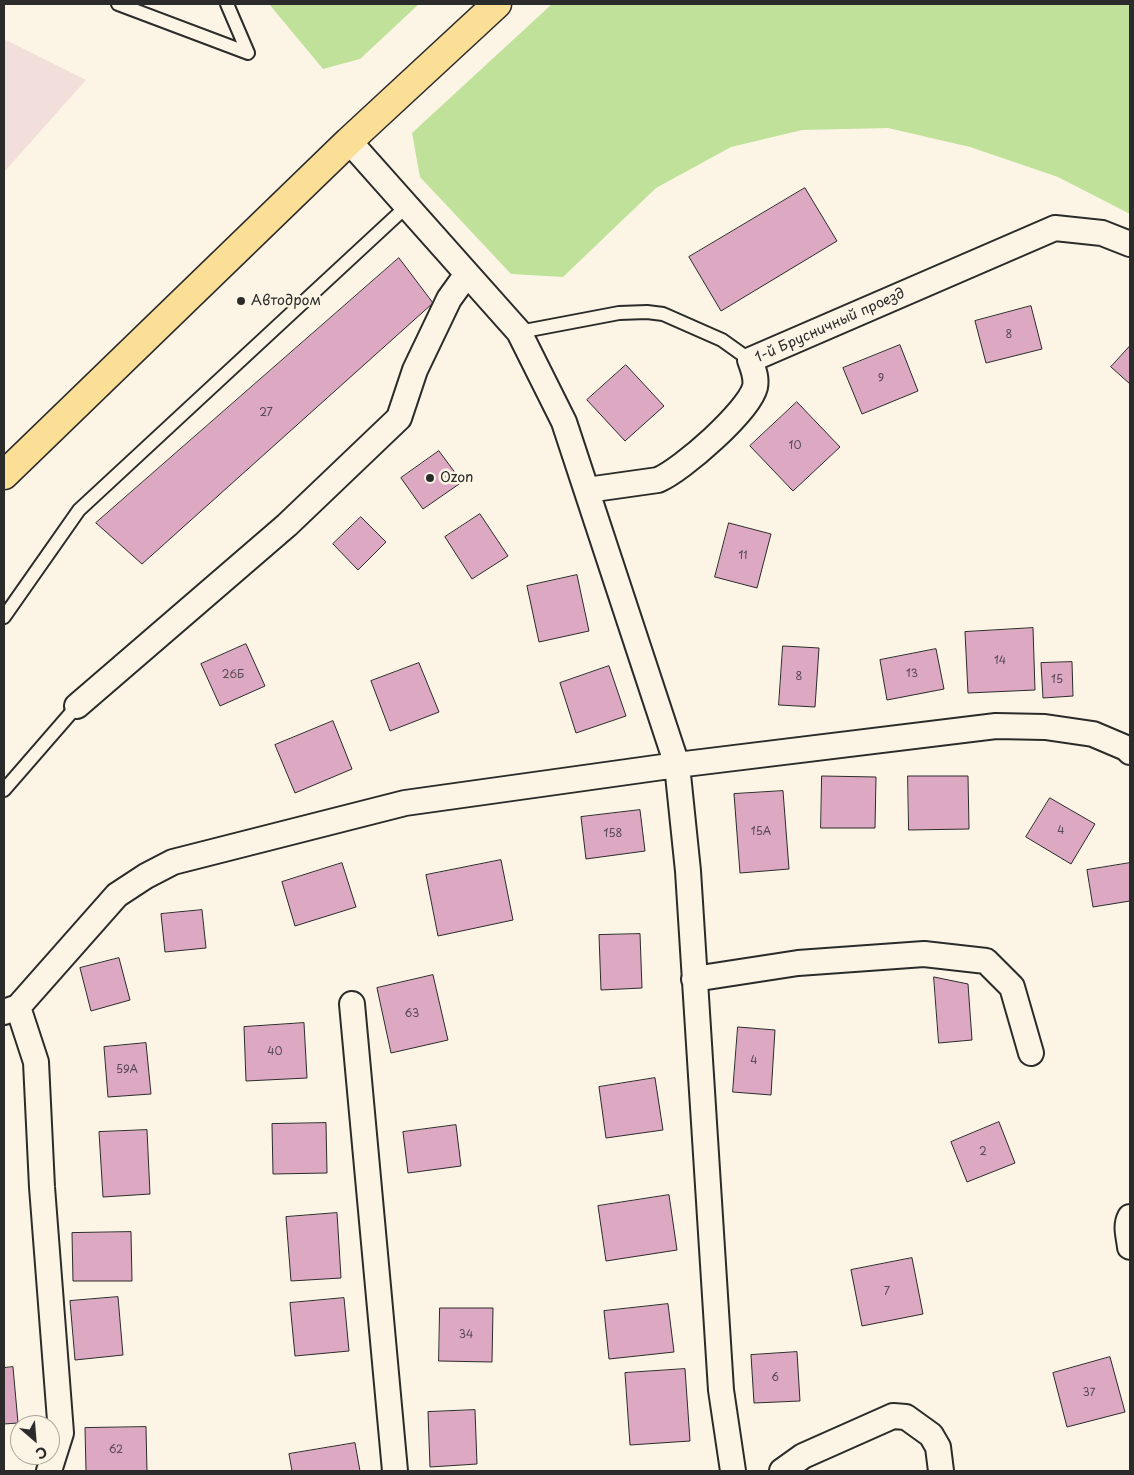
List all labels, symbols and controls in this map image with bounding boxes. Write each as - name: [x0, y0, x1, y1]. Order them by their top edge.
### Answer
- street label: 1-й Брусничный проезд: [753, 285, 907, 367]
- place label: Автодром: [251, 293, 321, 309]
- marker: Автодром: [235, 295, 247, 307]
- house number: 8: [1006, 328, 1012, 342]
- house number: 9: [878, 372, 884, 386]
- house number: 27: [259, 406, 273, 420]
- house number: 10: [789, 439, 801, 453]
- place label: Ozon: [440, 470, 473, 486]
- marker: Ozon: [424, 472, 436, 484]
- house number: 11: [738, 549, 748, 563]
- house number: 14: [994, 654, 1006, 668]
- house number: 13: [906, 667, 918, 681]
- house number: 26Б: [222, 668, 244, 682]
- house number: 8: [796, 670, 802, 684]
- house number: 15: [1051, 673, 1063, 687]
- house number: 4: [1057, 824, 1065, 838]
- house number: 15А: [751, 825, 771, 839]
- house number: 158: [604, 827, 622, 841]
- house number: 63: [405, 1007, 419, 1021]
- house number: 40: [267, 1045, 283, 1059]
- house number: 4: [750, 1054, 758, 1068]
- house number: 59А: [116, 1063, 138, 1077]
- house number: 2: [979, 1145, 987, 1159]
- house number: 7: [884, 1285, 890, 1299]
- house number: 34: [459, 1328, 473, 1342]
- house number: 6: [771, 1371, 779, 1385]
- house number: 37: [1083, 1386, 1095, 1400]
- north arrow: [10, 1415, 60, 1465]
- text: С: [32, 1441, 51, 1465]
- house number: 62: [109, 1443, 123, 1457]

